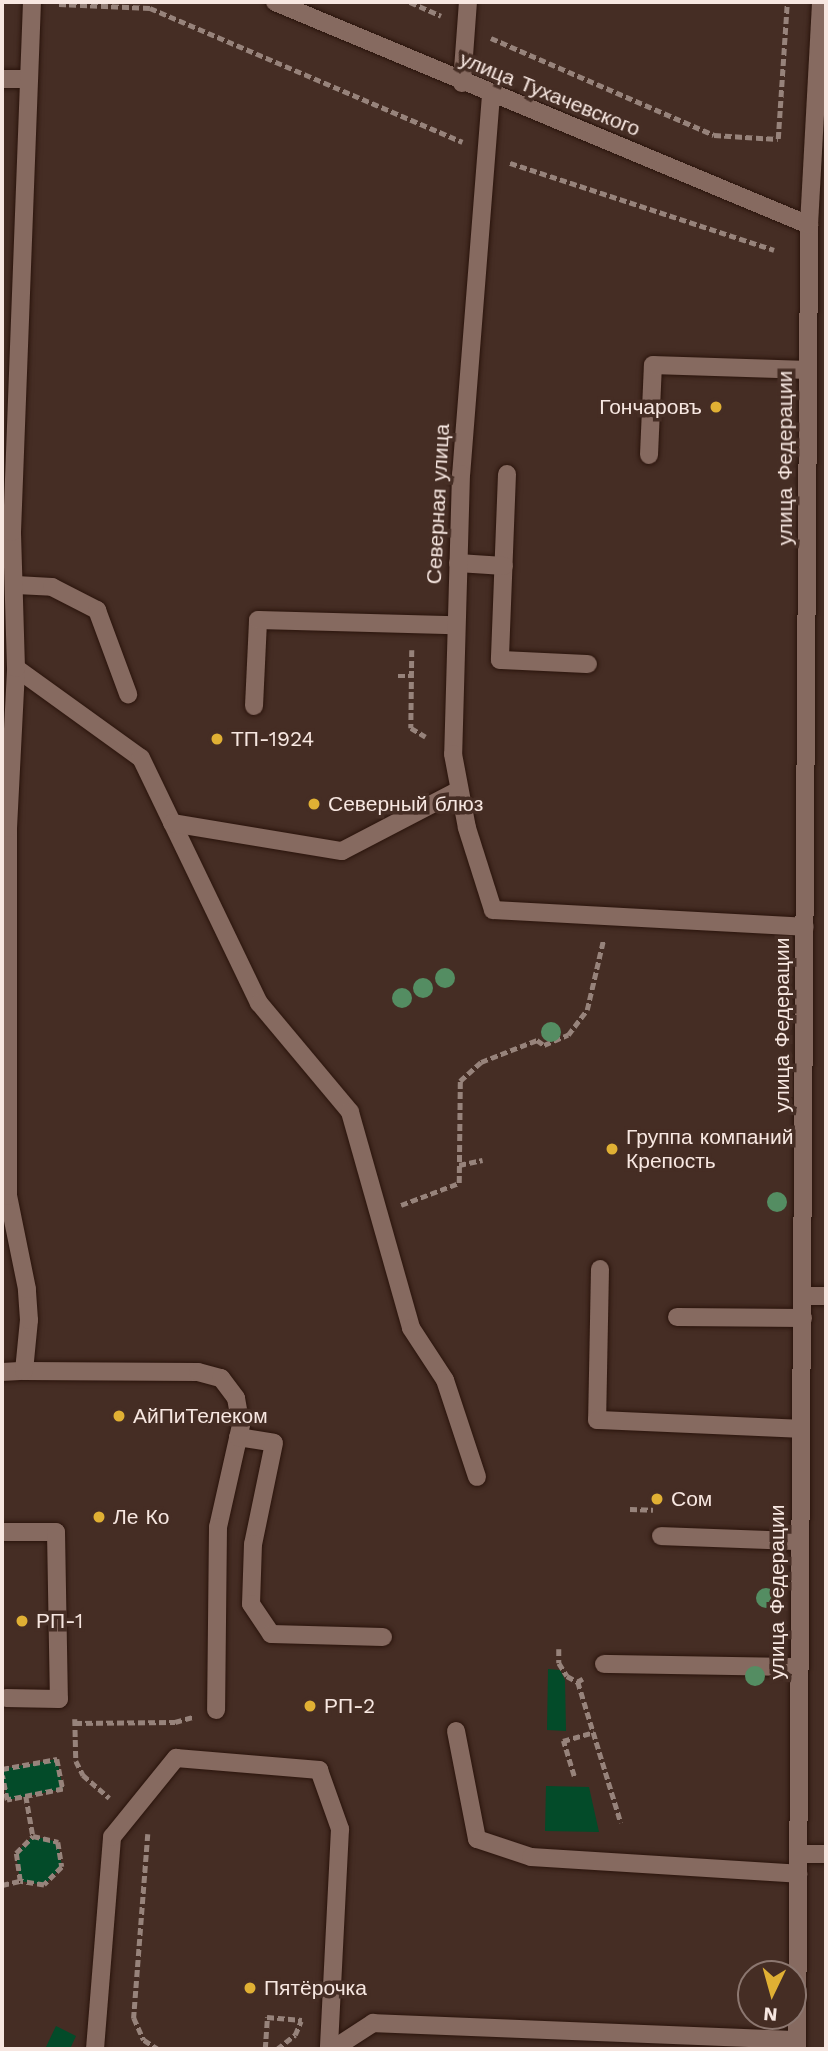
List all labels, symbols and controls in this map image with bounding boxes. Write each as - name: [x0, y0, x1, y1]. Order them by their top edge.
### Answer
- street label: улица Тухачевского: [456, 46, 644, 142]
- street label: улица Федерации: [772, 371, 798, 545]
- place label: Гончаровъ: [599, 394, 702, 420]
- marker: Гончаровъ: [708, 399, 724, 415]
- street label: Северная улица: [421, 423, 455, 585]
- place label: ТП-1924: [231, 726, 314, 752]
- marker: ТП-1924: [209, 731, 225, 747]
- place label: Северный блюз: [328, 791, 483, 817]
- marker: Северный блюз: [306, 796, 322, 812]
- street label: улица Федерации: [769, 938, 795, 1112]
- place label: Группа компаний Крепость: [626, 1124, 793, 1174]
- marker: Группа компаний Крепость: [604, 1141, 620, 1157]
- place label: АйПиТелеком: [133, 1403, 268, 1429]
- marker: АйПиТелеком: [111, 1408, 127, 1424]
- place label: Сом: [671, 1486, 712, 1512]
- marker: Сом: [649, 1491, 665, 1507]
- place label: Ле Ко: [113, 1504, 170, 1530]
- street label: улица Федерации: [764, 1505, 790, 1679]
- marker: Ле Ко: [91, 1509, 107, 1525]
- place label: РП-1: [36, 1608, 83, 1634]
- marker: РП-1: [14, 1613, 30, 1629]
- place label: РП-2: [324, 1693, 375, 1719]
- marker: РП-2: [302, 1698, 318, 1714]
- north arrow: [737, 1960, 807, 2030]
- place label: Пятёрочка: [264, 1975, 367, 2001]
- marker: Пятёрочка: [242, 1980, 258, 1996]
- text: N: [762, 2002, 778, 2026]

